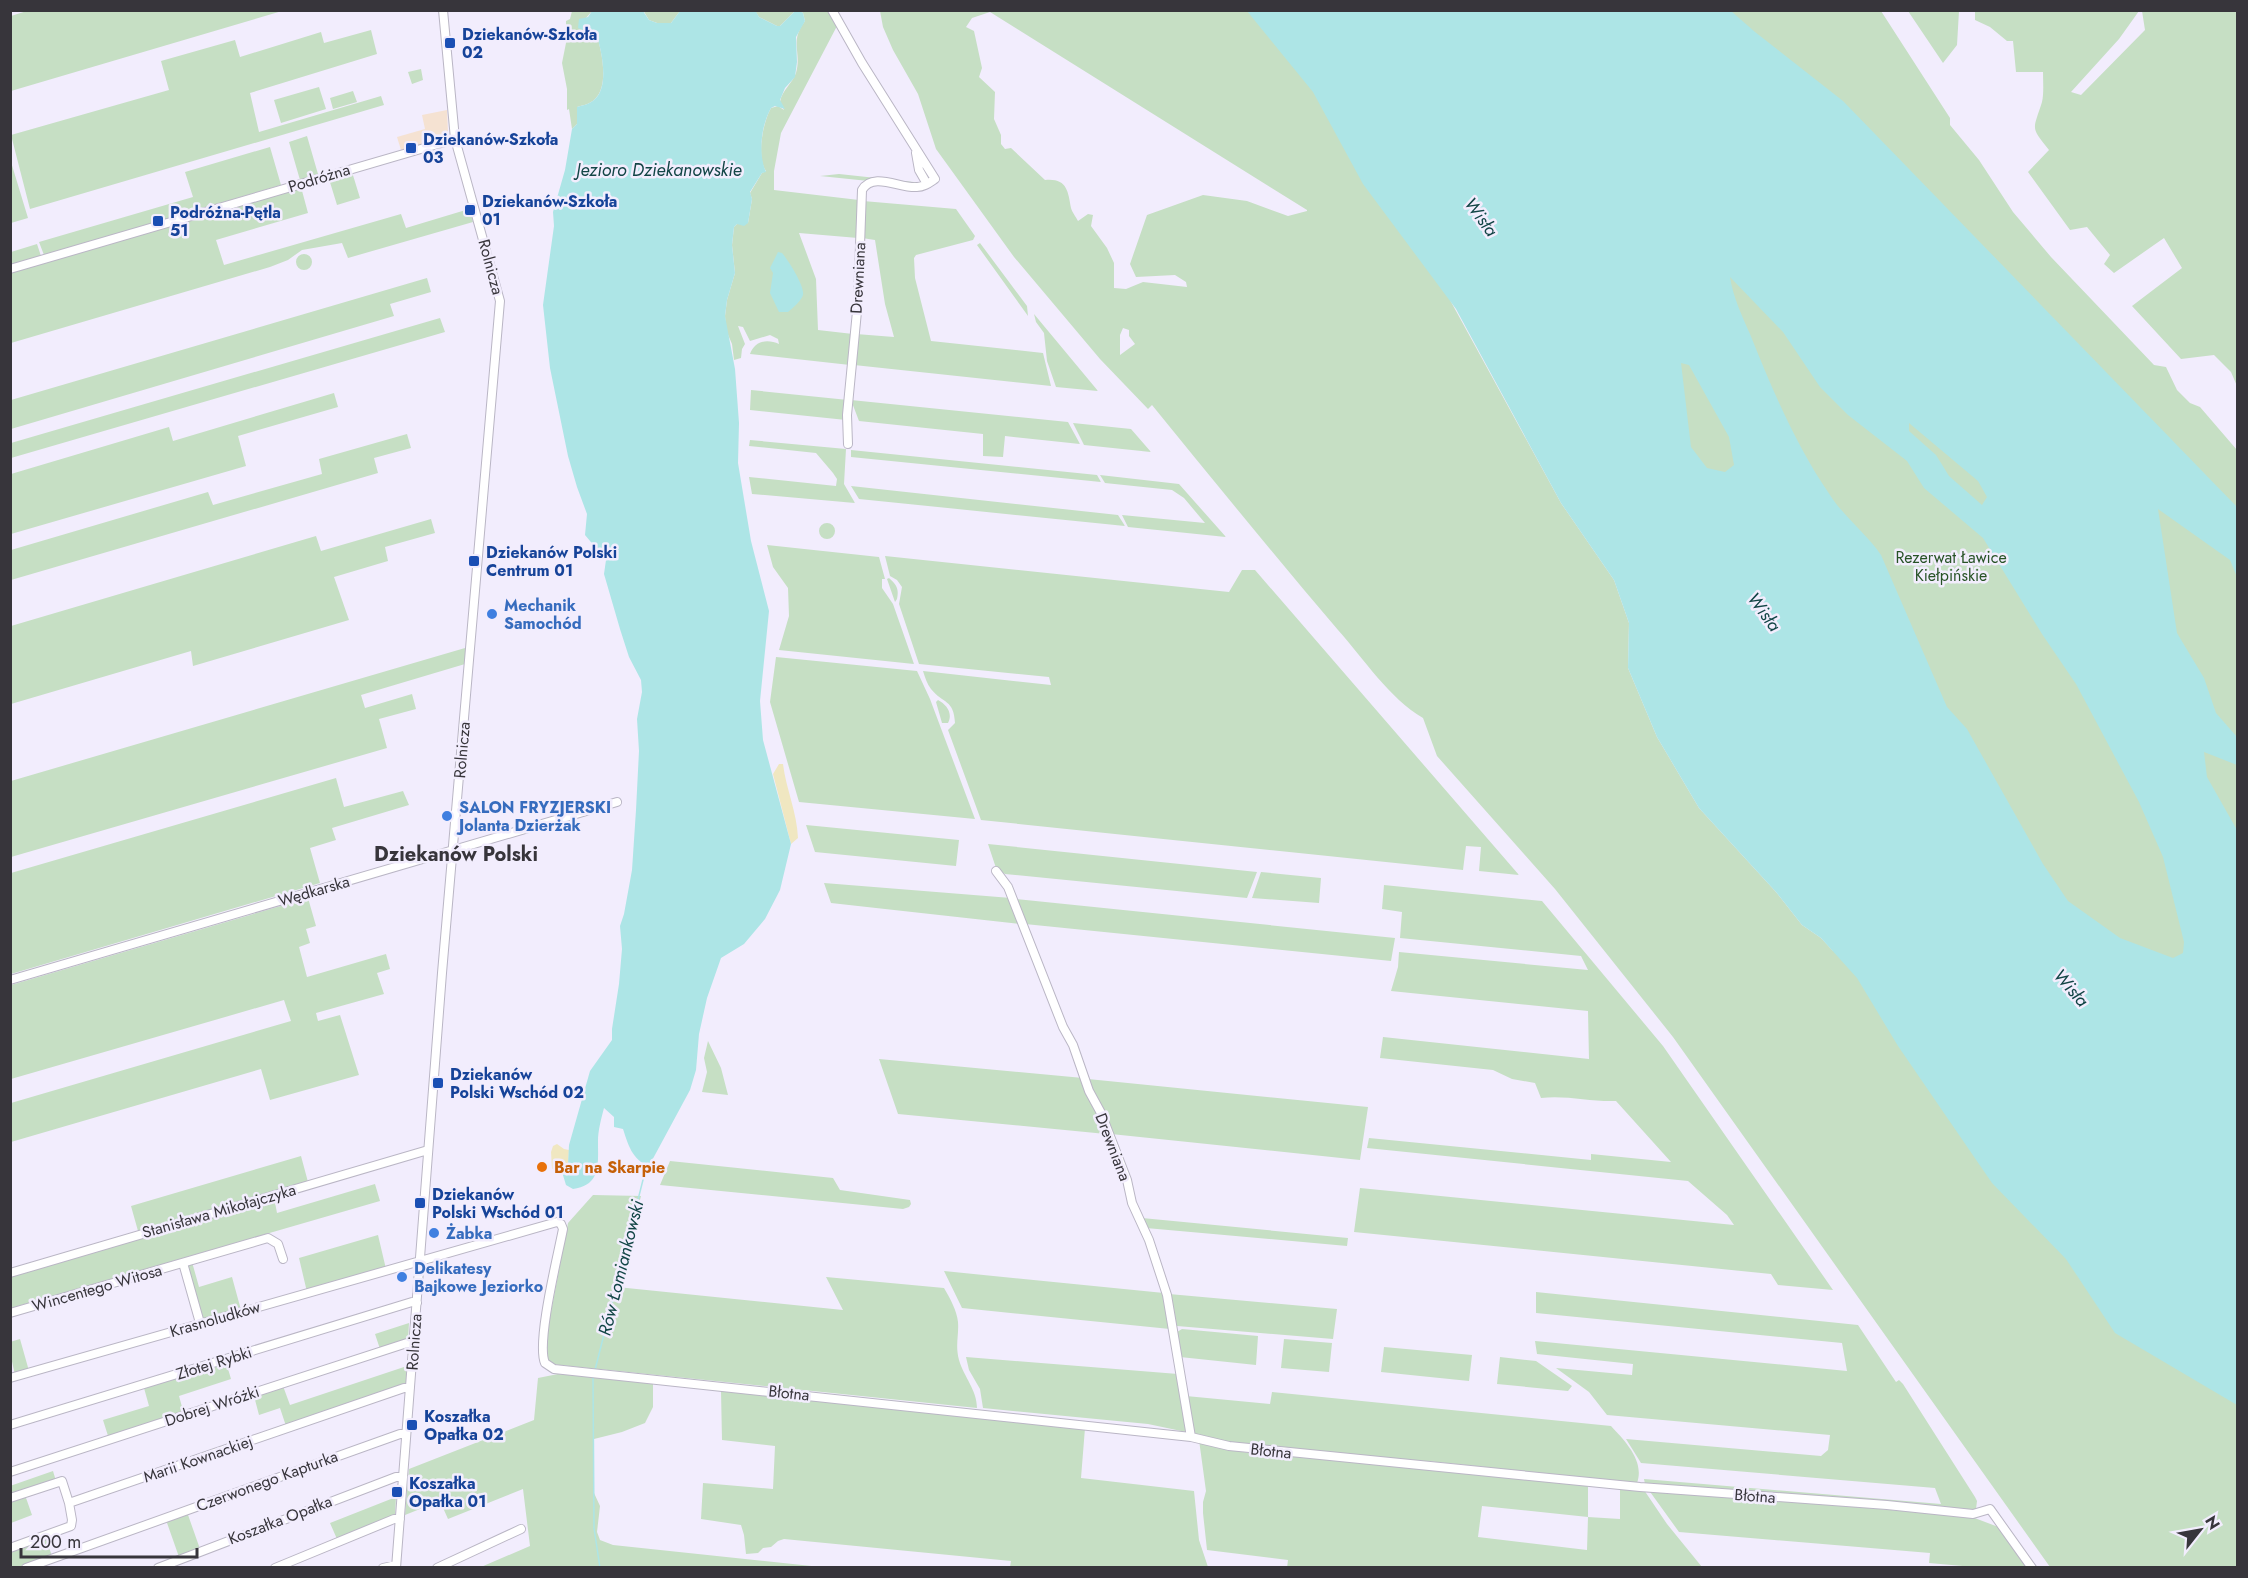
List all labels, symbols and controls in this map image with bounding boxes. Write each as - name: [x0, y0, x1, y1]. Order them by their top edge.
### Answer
- place label: Dziekanów-Szkoła 02: [462, 23, 597, 64]
- marker: Dziekanów-Szkoła 02: [443, 36, 457, 50]
- place label: Dziekanów-Szkoła 03: [423, 128, 558, 169]
- marker: Dziekanów-Szkoła 03: [404, 141, 418, 155]
- water label: Jezioro Dziekanowskie: [573, 157, 742, 183]
- street label: Podróżna: [285, 158, 353, 198]
- place label: Dziekanów-Szkoła 01: [482, 190, 617, 231]
- water label: Wisła: [1458, 192, 1504, 242]
- place label: Podróżna-Pętla 51: [170, 201, 281, 242]
- marker: Dziekanów-Szkoła 01: [463, 203, 477, 217]
- marker: Podróżna-Pętla 51: [151, 214, 165, 228]
- street label: Rolnicza: [473, 237, 509, 297]
- street label: Drewniana: [845, 242, 871, 314]
- place label: Dziekanów Polski Centrum 01: [486, 541, 617, 582]
- park label: Rezerwat Ławice Kiełpińskie: [1895, 546, 2007, 587]
- marker: Dziekanów Polski Centrum 01: [467, 554, 481, 568]
- water label: Wisła: [1741, 587, 1787, 637]
- place label: Mechanik Samochód: [504, 594, 582, 635]
- marker: Mechanik Samochód: [485, 607, 499, 621]
- street label: Rolnicza: [448, 721, 476, 779]
- place label: SALON FRYZJERSKI Jolanta Dzierżak: [456, 796, 611, 837]
- marker: SALON FRYZJERSKI Jolanta Dzierżak: [440, 809, 454, 823]
- district label: Dziekanów Polski: [374, 840, 538, 869]
- street label: Wędkarska: [276, 870, 352, 912]
- water label: Wisła: [2047, 963, 2095, 1013]
- place label: Dziekanów Polski Wschód 02: [450, 1063, 584, 1104]
- marker: Dziekanów Polski Wschód 02: [431, 1076, 445, 1090]
- street label: Drewniana: [1089, 1110, 1137, 1184]
- place label: Bar na Skarpie: [554, 1156, 665, 1179]
- marker: Bar na Skarpie: [535, 1160, 549, 1174]
- street label: Stanisława Mikołajczyka: [139, 1178, 299, 1244]
- place label: Dziekanów Polski Wschód 01: [432, 1183, 564, 1224]
- marker: Dziekanów Polski Wschód 01: [413, 1196, 427, 1210]
- water label: Rów Łomiankowski: [592, 1197, 651, 1339]
- place label: Żabka: [446, 1222, 492, 1245]
- marker: Żabka: [427, 1226, 441, 1240]
- place label: Delikatesy Bajkowe Jeziorko: [414, 1257, 543, 1298]
- street label: Wincentego Witosa: [29, 1258, 165, 1318]
- marker: Delikatesy Bajkowe Jeziorko: [395, 1270, 409, 1284]
- street label: Krasnoludków: [167, 1295, 263, 1343]
- street label: Rolnicza: [401, 1313, 427, 1371]
- street label: Złotej Rybki: [173, 1341, 255, 1385]
- street label: Błotna: [767, 1379, 811, 1407]
- street label: Dobrej Wróżki: [162, 1380, 262, 1432]
- place label: Koszałka Opałka 02: [424, 1405, 504, 1446]
- marker: Koszałka Opałka 02: [405, 1418, 419, 1432]
- street label: Marii Kownackiej: [140, 1430, 256, 1488]
- street label: Błotna: [1249, 1437, 1293, 1465]
- street label: Czerwonego Kapturka: [193, 1445, 341, 1517]
- place label: Koszałka Opałka 01: [409, 1472, 486, 1513]
- street label: Błotna: [1734, 1483, 1776, 1509]
- marker: Koszałka Opałka 01: [390, 1485, 404, 1499]
- street label: Koszałka Opałka: [225, 1490, 335, 1550]
- north arrow: [2170, 1500, 2230, 1560]
- text: N: [2199, 1511, 2226, 1534]
- scale bar: [21, 1521, 196, 1559]
- text: 200 m: [30, 1529, 81, 1555]

